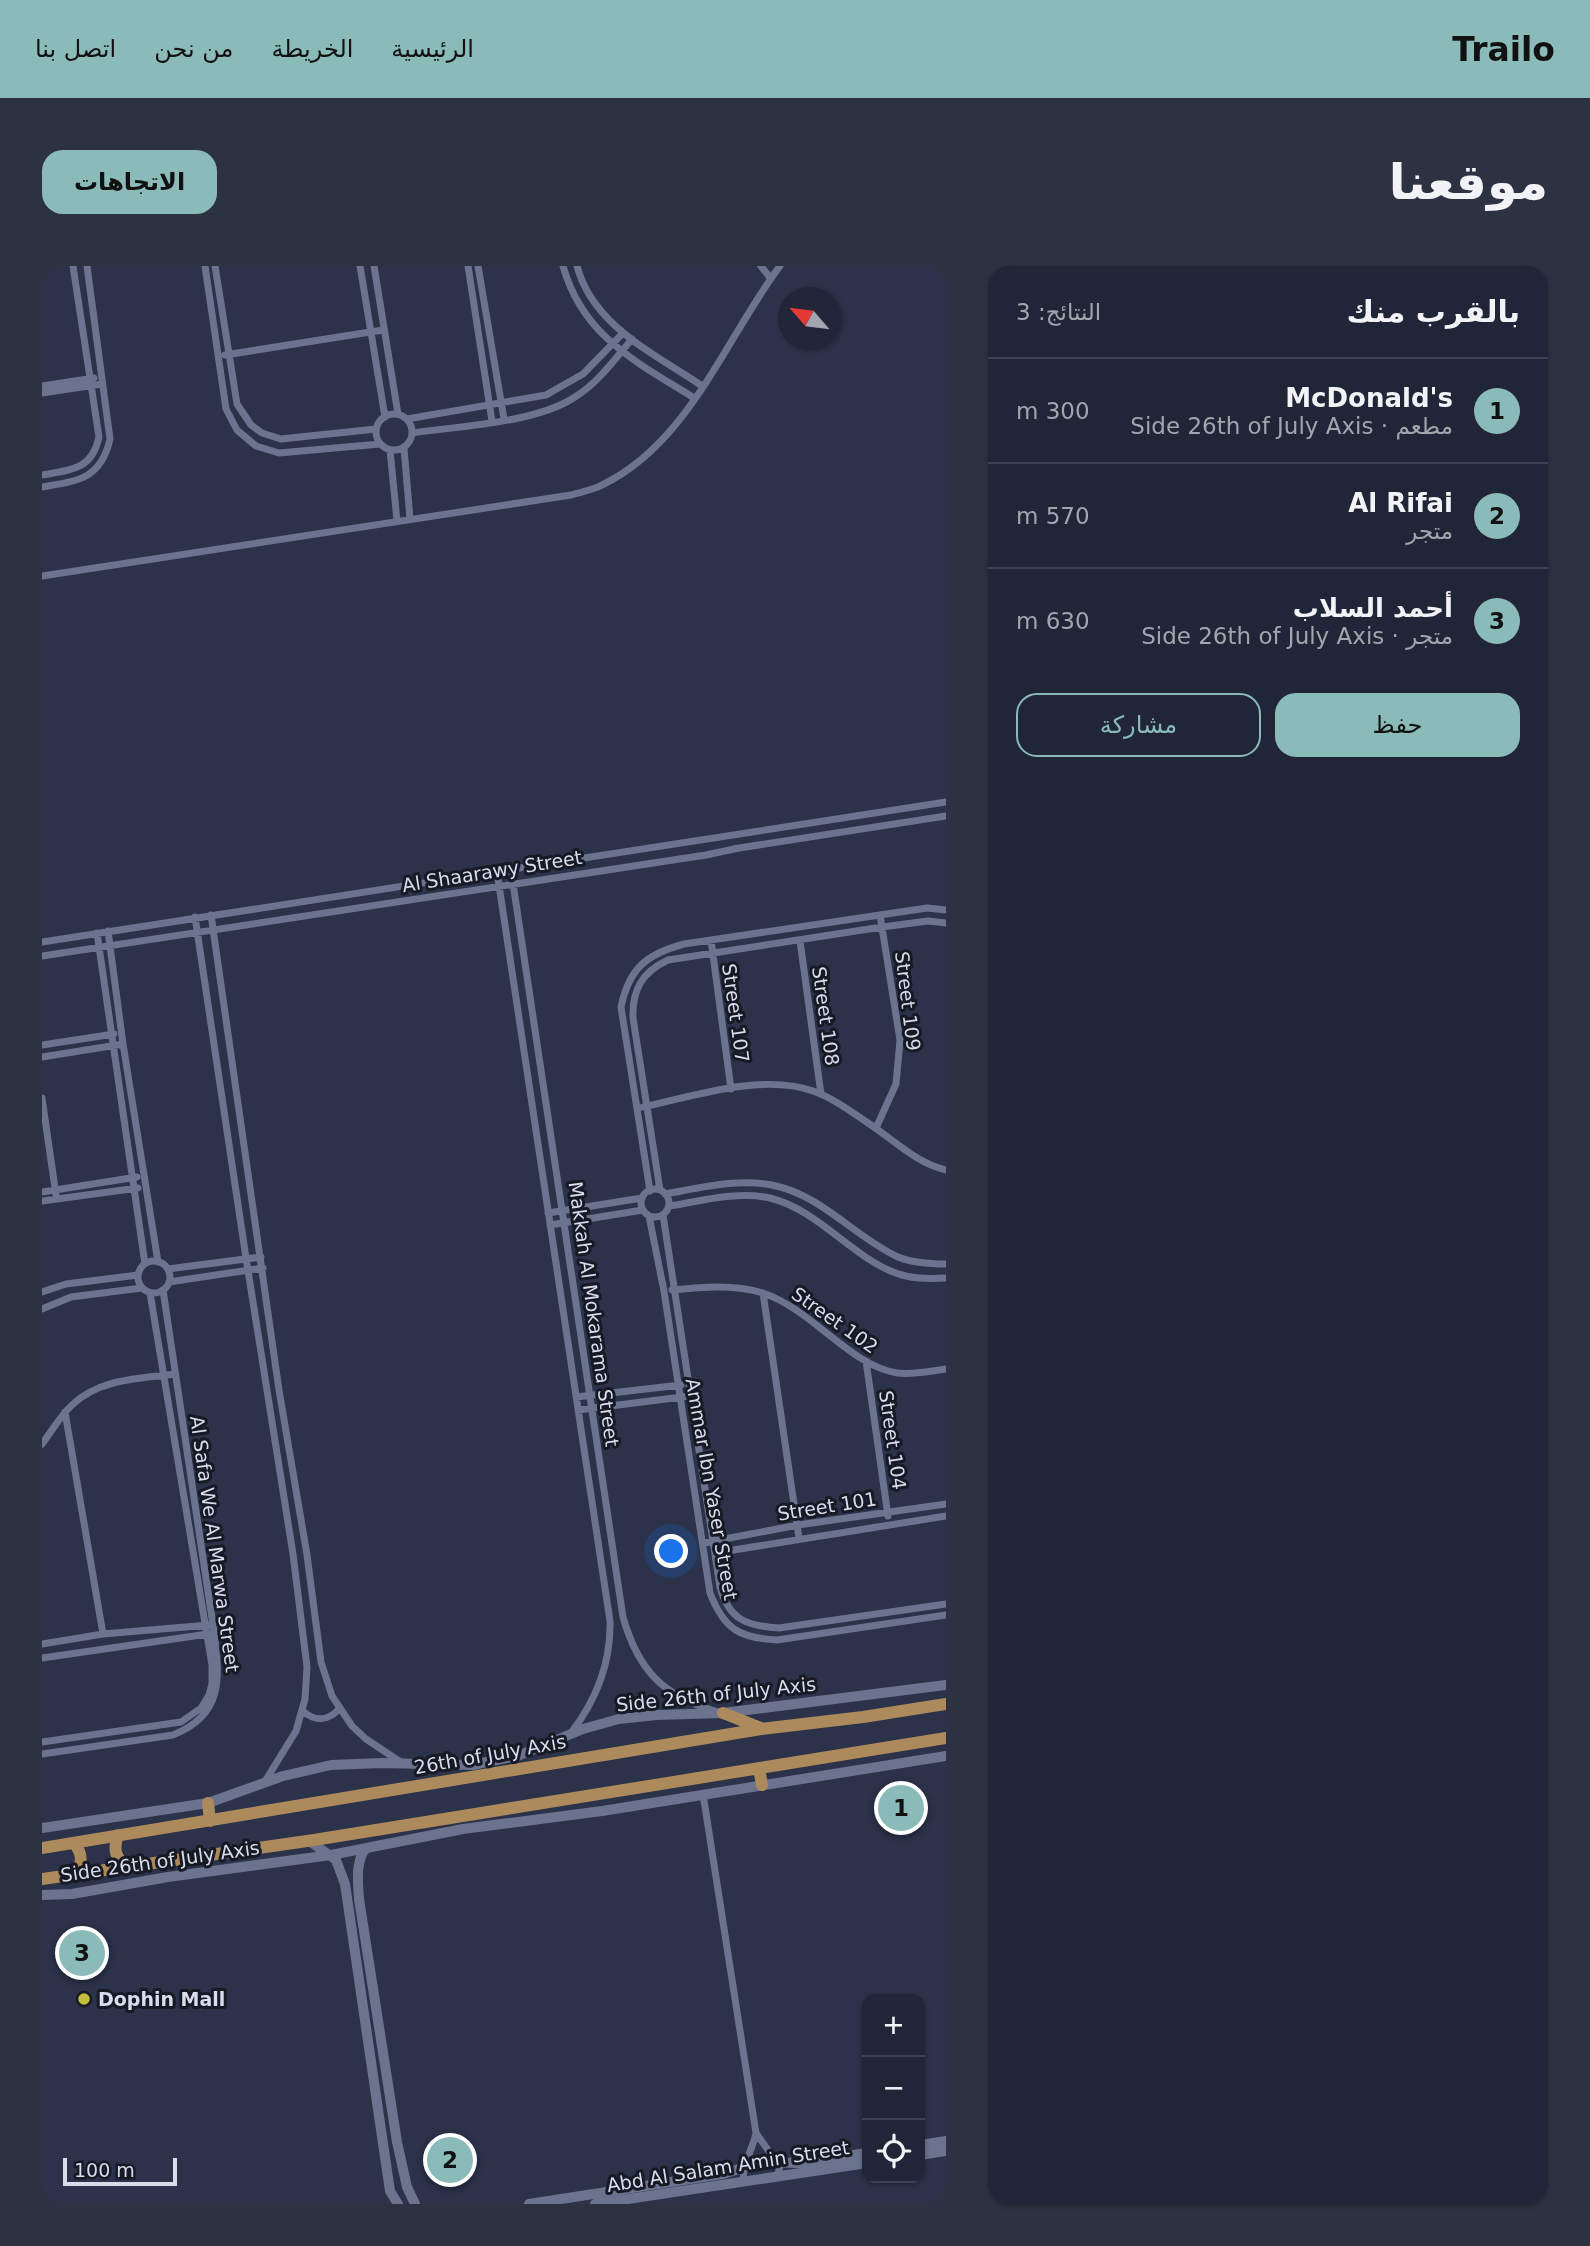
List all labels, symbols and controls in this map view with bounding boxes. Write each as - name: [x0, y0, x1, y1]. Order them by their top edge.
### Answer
- text: Trailo: [1452, 30, 1555, 69]
- text: اتصل بنا: [35, 35, 116, 63]
- text: من نحن: [154, 35, 233, 63]
- text: الخريطة: [271, 35, 353, 63]
- text: الرئيسية: [391, 35, 474, 63]
- button: الاتجاهات: [42, 150, 217, 214]
- text: موقعنا: [1389, 154, 1548, 211]
- north arrow: [778, 287, 841, 350]
- text: بالقرب منك: [1347, 294, 1520, 329]
- text: النتائج: 3: [1016, 299, 1101, 325]
- text: McDonald's: [1285, 383, 1453, 413]
- text: 300 m: [1016, 398, 1090, 424]
- text: 1: [1489, 398, 1505, 424]
- text: مطعم · Side 26th of July Axis: [1130, 413, 1453, 439]
- text: Al Rifai: [1348, 488, 1453, 518]
- text: 570 m: [1016, 503, 1090, 529]
- text: 2: [1489, 503, 1505, 529]
- text: متجر: [1406, 518, 1453, 544]
- text: أحمد السلاب: [1293, 593, 1453, 623]
- text: 630 m: [1016, 608, 1090, 634]
- text: 3: [1489, 608, 1505, 634]
- text: متجر · Side 26th of July Axis: [1141, 623, 1453, 649]
- button: مشاركة: [1016, 693, 1261, 757]
- button: حفظ: [1275, 693, 1520, 757]
- street label: Al Shaarawy Street: [401, 846, 583, 896]
- street label: Street 109: [891, 950, 925, 1052]
- street label: Street 107: [718, 962, 754, 1064]
- street label: Street 108: [808, 965, 844, 1067]
- street label: Makkah Al Mokarama Street: [564, 1180, 624, 1448]
- street label: Street 102: [788, 1282, 882, 1358]
- street label: Ammar Ibn Yaser Street: [682, 1376, 742, 1602]
- street label: Street 104: [875, 1389, 911, 1491]
- street label: Al Safa We Al Marwa Street: [186, 1414, 244, 1674]
- street label: Street 101: [776, 1487, 878, 1525]
- your location: [654, 1534, 688, 1568]
- street label: Side 26th of July Axis: [615, 1673, 817, 1715]
- street label: 26th of July Axis: [412, 1730, 568, 1778]
- pin: 1: [878, 1782, 924, 1834]
- street label: Side 26th of July Axis: [59, 1836, 261, 1886]
- pin: 3: [59, 1927, 105, 1979]
- place label: Dophin Mall: [98, 1988, 225, 2010]
- marker: Dophin Mall: [76, 1991, 92, 2007]
- map controls: [862, 1994, 925, 2183]
- button: +: [862, 1994, 925, 2057]
- button: −: [862, 2057, 925, 2120]
- button: locate: [862, 2120, 925, 2183]
- pin: 2: [427, 2134, 473, 2186]
- street label: Abd Al Salam Amin Street: [605, 2136, 851, 2196]
- scale bar: [63, 2155, 177, 2187]
- text: 100 m: [74, 2159, 135, 2181]

